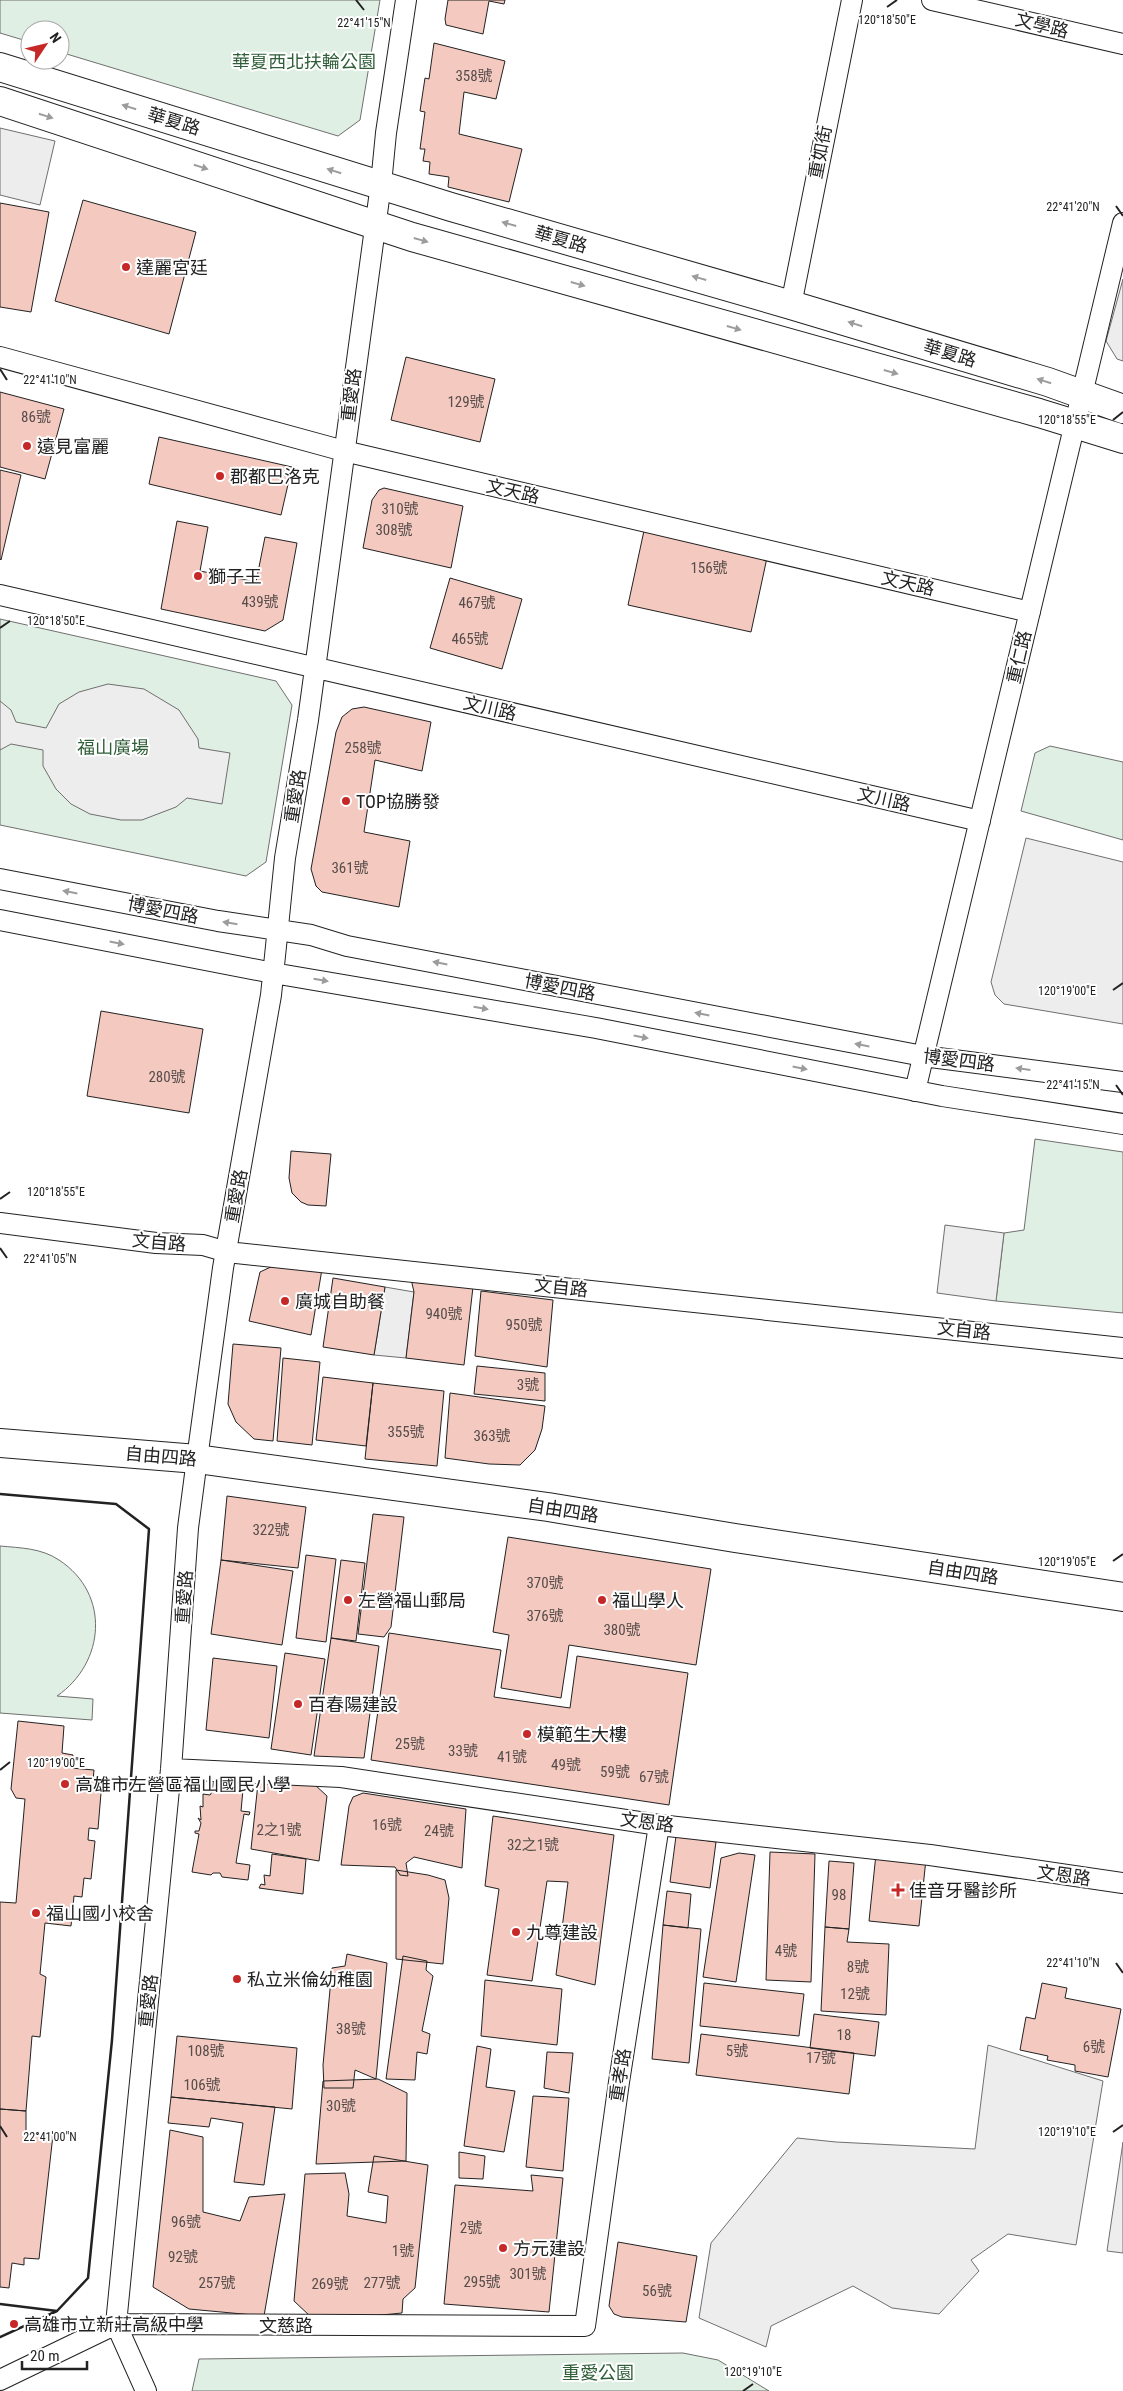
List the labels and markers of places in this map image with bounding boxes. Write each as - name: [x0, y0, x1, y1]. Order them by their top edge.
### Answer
- place label: 達麗宮廷: [136, 257, 208, 278]
- marker: 達麗宮廷: [120, 261, 132, 273]
- place label: 遠見富麗: [37, 436, 109, 457]
- marker: 遠見富麗: [21, 440, 33, 452]
- place label: 郡都巴洛克: [230, 466, 320, 487]
- marker: 郡都巴洛克: [214, 470, 226, 482]
- place label: 獅子王: [208, 566, 262, 587]
- marker: 獅子王: [192, 570, 204, 582]
- place label: TOP協勝發: [356, 791, 440, 812]
- marker: TOP協勝發: [340, 795, 352, 807]
- place label: 廣城自助餐: [295, 1291, 385, 1312]
- marker: 廣城自助餐: [279, 1295, 291, 1307]
- place label: 左營福山郵局: [358, 1590, 466, 1611]
- place label: 福山學人: [612, 1590, 684, 1611]
- marker: 左營福山郵局: [342, 1594, 354, 1606]
- marker: 福山學人: [596, 1594, 608, 1606]
- place label: 百春陽建設: [308, 1694, 398, 1715]
- marker: 百春陽建設: [292, 1698, 304, 1710]
- place label: 模範生大樓: [537, 1724, 627, 1745]
- marker: 模範生大樓: [521, 1728, 533, 1740]
- place label: 高雄市左營區福山國民小學: [75, 1774, 291, 1795]
- marker: 高雄市左營區福山國民小學: [59, 1778, 71, 1790]
- place label: 佳音牙醫診所: [909, 1880, 1017, 1901]
- marker: 佳音牙醫診所: [891, 1883, 905, 1897]
- place label: 福山國小校舍: [46, 1903, 154, 1924]
- marker: 福山國小校舍: [30, 1907, 42, 1919]
- place label: 九尊建設: [526, 1922, 598, 1943]
- marker: 九尊建設: [510, 1926, 522, 1938]
- place label: 私立米倫幼稚園: [247, 1969, 373, 1990]
- marker: 私立米倫幼稚園: [231, 1973, 243, 1985]
- place label: 方元建設: [513, 2238, 585, 2259]
- marker: 方元建設: [497, 2242, 509, 2254]
- place label: 高雄市立新莊高級中學: [24, 2314, 204, 2335]
- marker: 高雄市立新莊高級中學: [8, 2318, 20, 2330]

